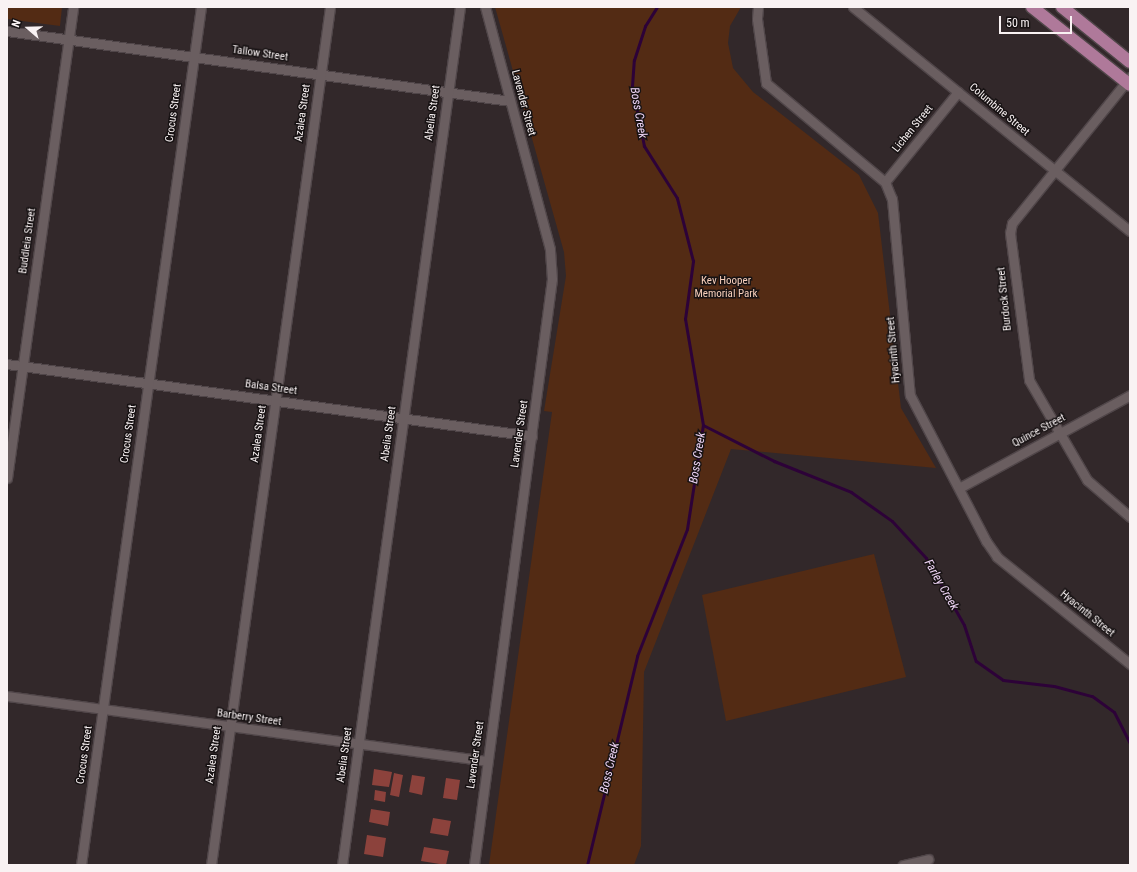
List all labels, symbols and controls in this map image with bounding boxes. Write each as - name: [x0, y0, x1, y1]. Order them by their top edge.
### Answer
- north arrow: [8, 8, 48, 48]
- scale bar: [1001, 8, 1074, 34]
- text: 50 m: [1006, 16, 1030, 30]
- text: N: [9, 18, 24, 29]
- street label: Tallow Street: [231, 44, 289, 64]
- street label: Lavender Street: [508, 69, 538, 137]
- street label: Columbine Street: [966, 81, 1032, 139]
- street label: Crocus Street: [163, 83, 185, 143]
- street label: Azalea Street: [292, 83, 314, 143]
- street label: Abelia Street: [423, 85, 443, 141]
- water label: Boss Creek: [626, 86, 650, 140]
- street label: Lichen Street: [890, 103, 936, 155]
- street label: Buddleia Street: [17, 207, 39, 275]
- street label: Burdock Street: [995, 267, 1015, 331]
- park label: Kev Hooper Memorial Park: [694, 275, 758, 301]
- street label: Hyacinth Street: [885, 316, 903, 384]
- street label: Balsa Street: [244, 378, 298, 398]
- street label: Lavender Street: [509, 400, 531, 468]
- street label: Crocus Street: [118, 404, 140, 464]
- street label: Azalea Street: [248, 404, 270, 464]
- street label: Abelia Street: [379, 406, 399, 462]
- street label: Quince Street: [1010, 411, 1068, 451]
- water label: Boss Creek: [687, 431, 709, 485]
- water label: Farley Creek: [921, 557, 961, 613]
- street label: Hyacinth Street: [1057, 588, 1117, 640]
- street label: Barberry Street: [216, 707, 282, 729]
- street label: Lavender Street: [465, 721, 487, 789]
- street label: Crocus Street: [74, 725, 96, 785]
- street label: Azalea Street: [203, 725, 225, 785]
- street label: Abelia Street: [335, 727, 355, 783]
- water label: Boss Creek: [597, 741, 623, 795]

